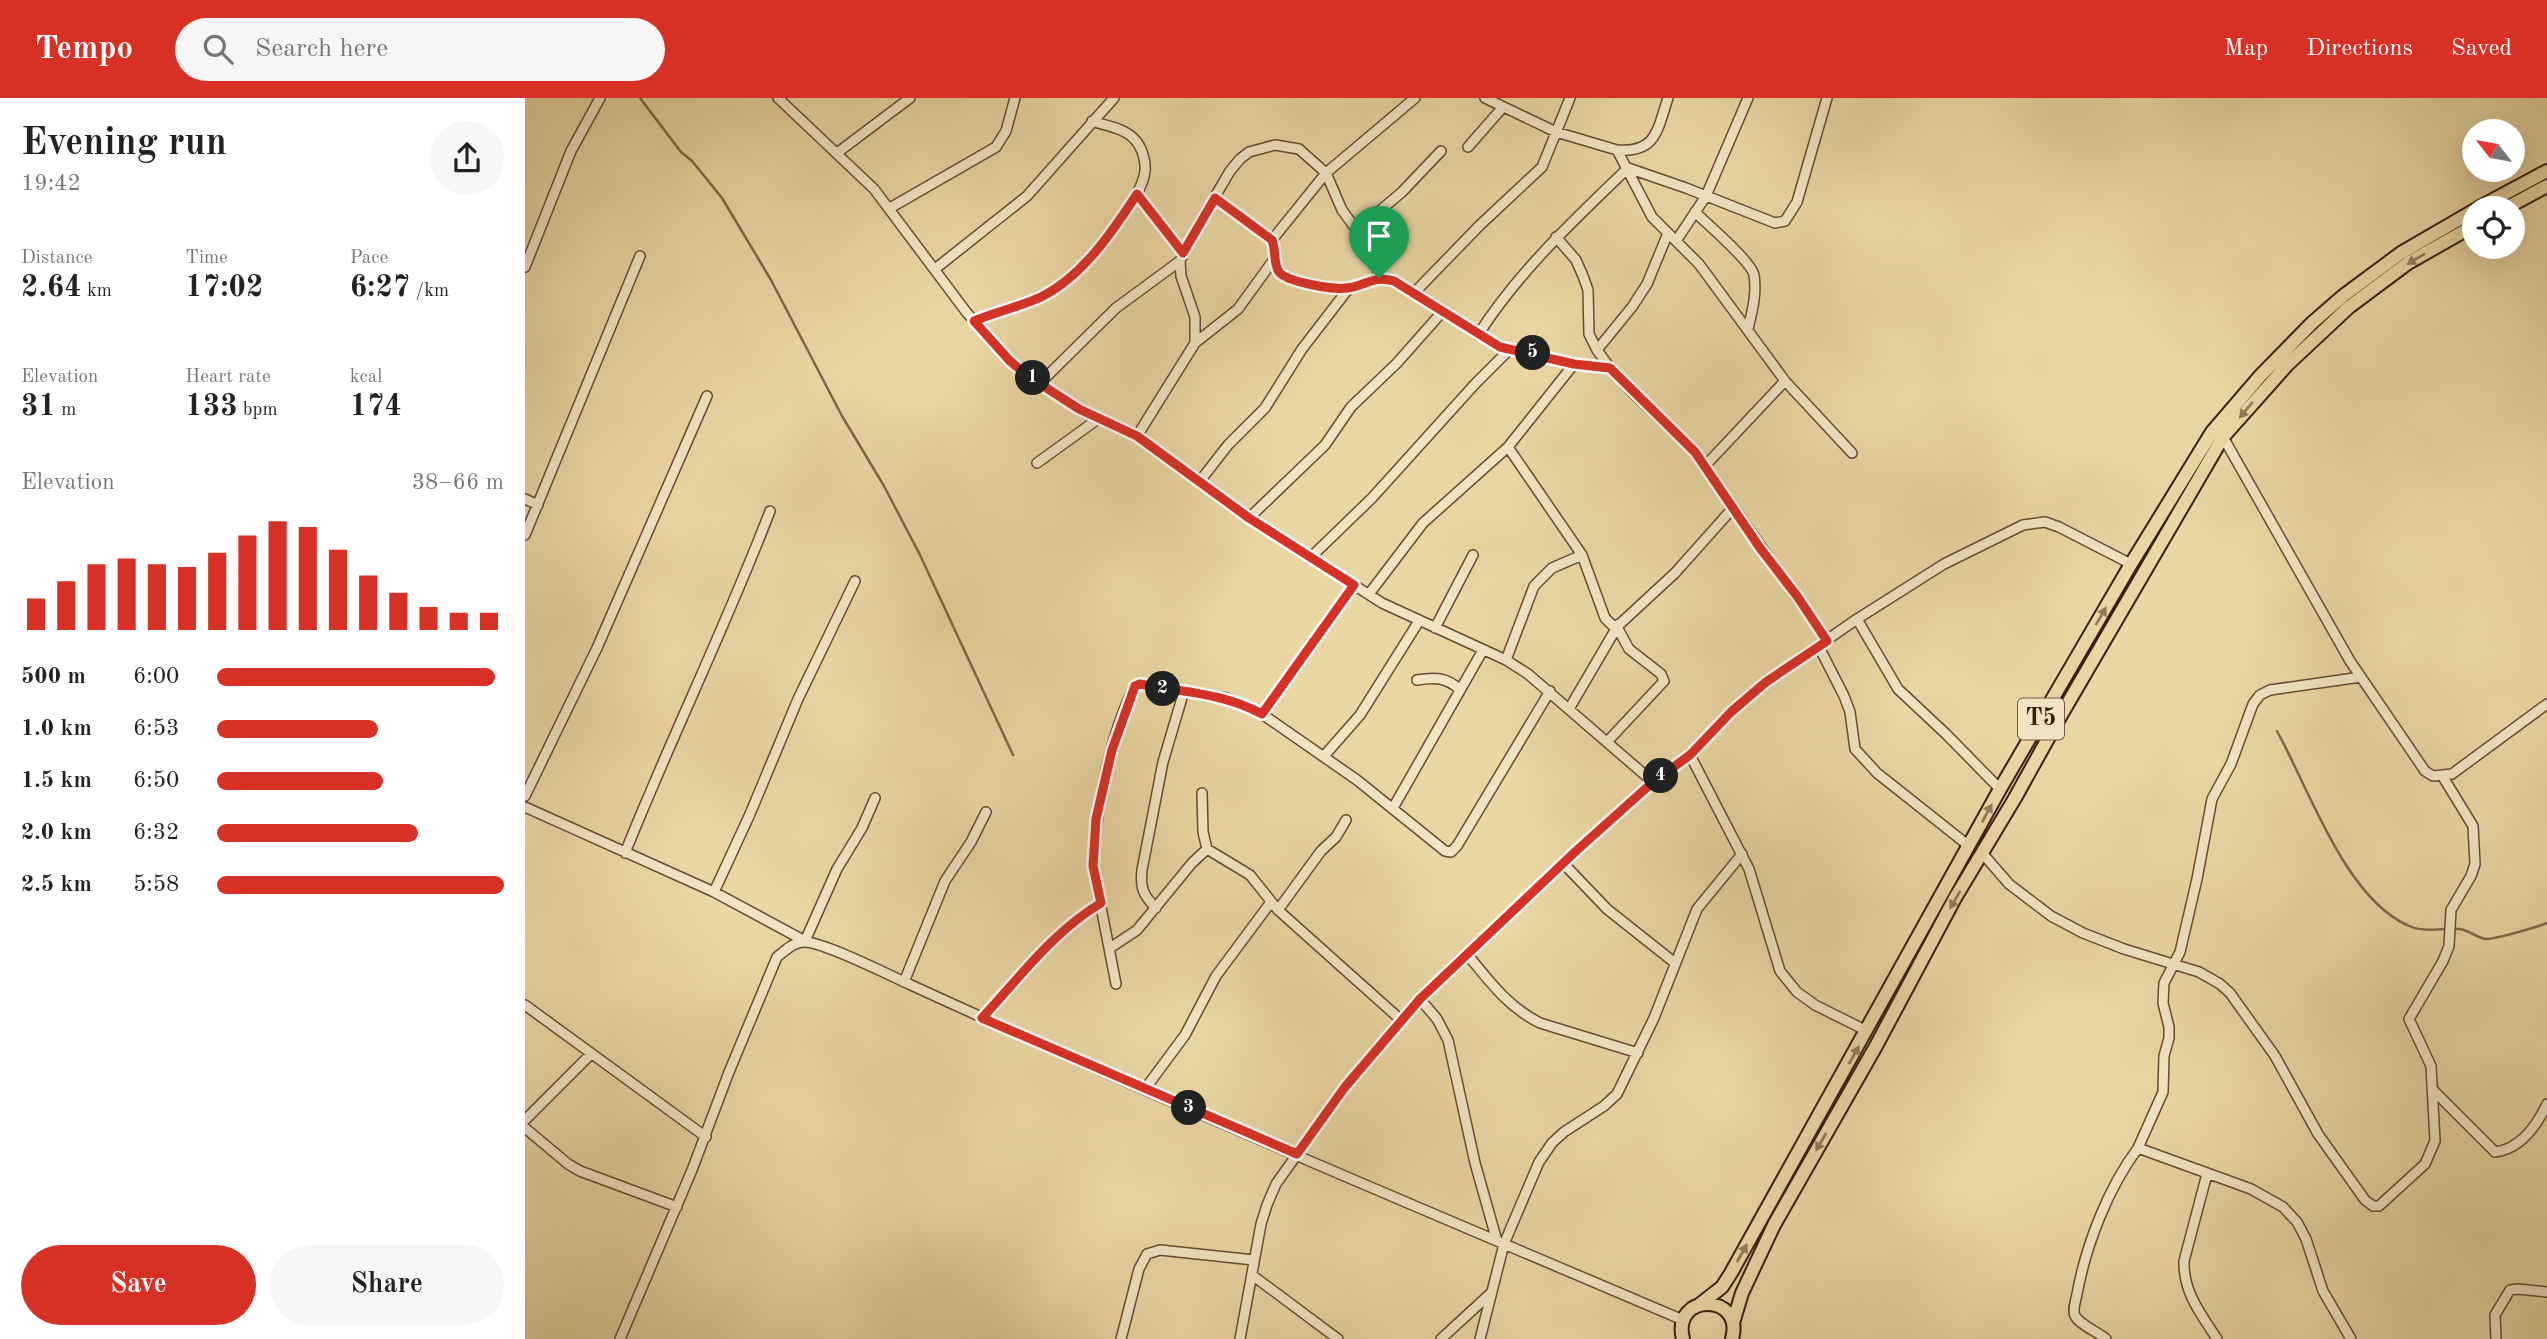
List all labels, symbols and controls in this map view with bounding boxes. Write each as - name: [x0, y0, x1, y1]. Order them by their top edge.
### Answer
- search box: [175, 18, 665, 81]
- icon: search: [199, 30, 237, 68]
- text: Tempo: [35, 33, 133, 66]
- text: Search here: [255, 36, 388, 62]
- text: Map: [2224, 37, 2268, 61]
- text: Directions: [2306, 37, 2413, 61]
- text: Saved: [2451, 37, 2512, 61]
- north arrow: [2462, 119, 2525, 182]
- map controls: [2462, 119, 2525, 259]
- button: share: [430, 121, 504, 195]
- text: Evening run: [21, 125, 227, 163]
- text: 19:42: [21, 172, 81, 195]
- button: locate: [2462, 196, 2525, 259]
- pin: [1349, 206, 1409, 278]
- icon: arrive: [1360, 217, 1398, 255]
- text: Distance: [21, 249, 93, 268]
- text: Time: [185, 249, 228, 268]
- text: Pace: [350, 249, 388, 268]
- one-way arrow: [2406, 253, 2425, 266]
- text: 2.64: [21, 273, 82, 303]
- text: 17:02: [185, 273, 263, 303]
- text: 6:27: [350, 273, 410, 303]
- text: km: [82, 282, 112, 301]
- text: /km: [410, 282, 449, 301]
- pin: 5: [1515, 336, 1551, 370]
- text: 5: [1527, 343, 1538, 362]
- pin: 1: [1015, 360, 1051, 396]
- text: Elevation: [21, 368, 98, 387]
- text: Heart rate: [185, 368, 271, 387]
- text: kcal: [350, 368, 382, 387]
- text: 1: [1027, 368, 1038, 387]
- text: 31: [21, 392, 56, 422]
- text: 133: [185, 392, 238, 422]
- text: 174: [350, 392, 402, 422]
- text: m: [56, 401, 76, 420]
- text: bpm: [238, 401, 278, 420]
- one-way arrow: [2239, 401, 2254, 418]
- text: Elevation: [21, 471, 115, 494]
- text: 38–66 m: [412, 471, 504, 494]
- one-way arrow: [2095, 606, 2107, 626]
- text: 500 m: [21, 665, 86, 688]
- text: 6:00: [133, 665, 179, 688]
- pin: 2: [1145, 672, 1181, 706]
- text: 2: [1157, 679, 1168, 698]
- road number: T5: [2018, 698, 2064, 740]
- text: 1.0 km: [21, 717, 92, 740]
- text: 6:53: [133, 717, 179, 740]
- pin: 4: [1643, 758, 1679, 794]
- text: 4: [1655, 766, 1666, 785]
- text: 1.5 km: [21, 769, 92, 792]
- text: 6:50: [133, 769, 179, 792]
- one-way arrow: [1981, 803, 1993, 823]
- text: 2.0 km: [21, 821, 92, 844]
- text: 6:32: [133, 821, 179, 844]
- text: 2.5 km: [21, 873, 92, 896]
- text: 5:58: [133, 873, 179, 896]
- one-way arrow: [1948, 890, 1961, 909]
- one-way arrow: [1848, 1045, 1860, 1065]
- pin: 3: [1171, 1090, 1207, 1126]
- text: 3: [1183, 1098, 1194, 1117]
- one-way arrow: [1815, 1132, 1827, 1151]
- one-way arrow: [1736, 1244, 1748, 1263]
- button: Save: [21, 1245, 256, 1325]
- button: Share: [270, 1245, 504, 1325]

